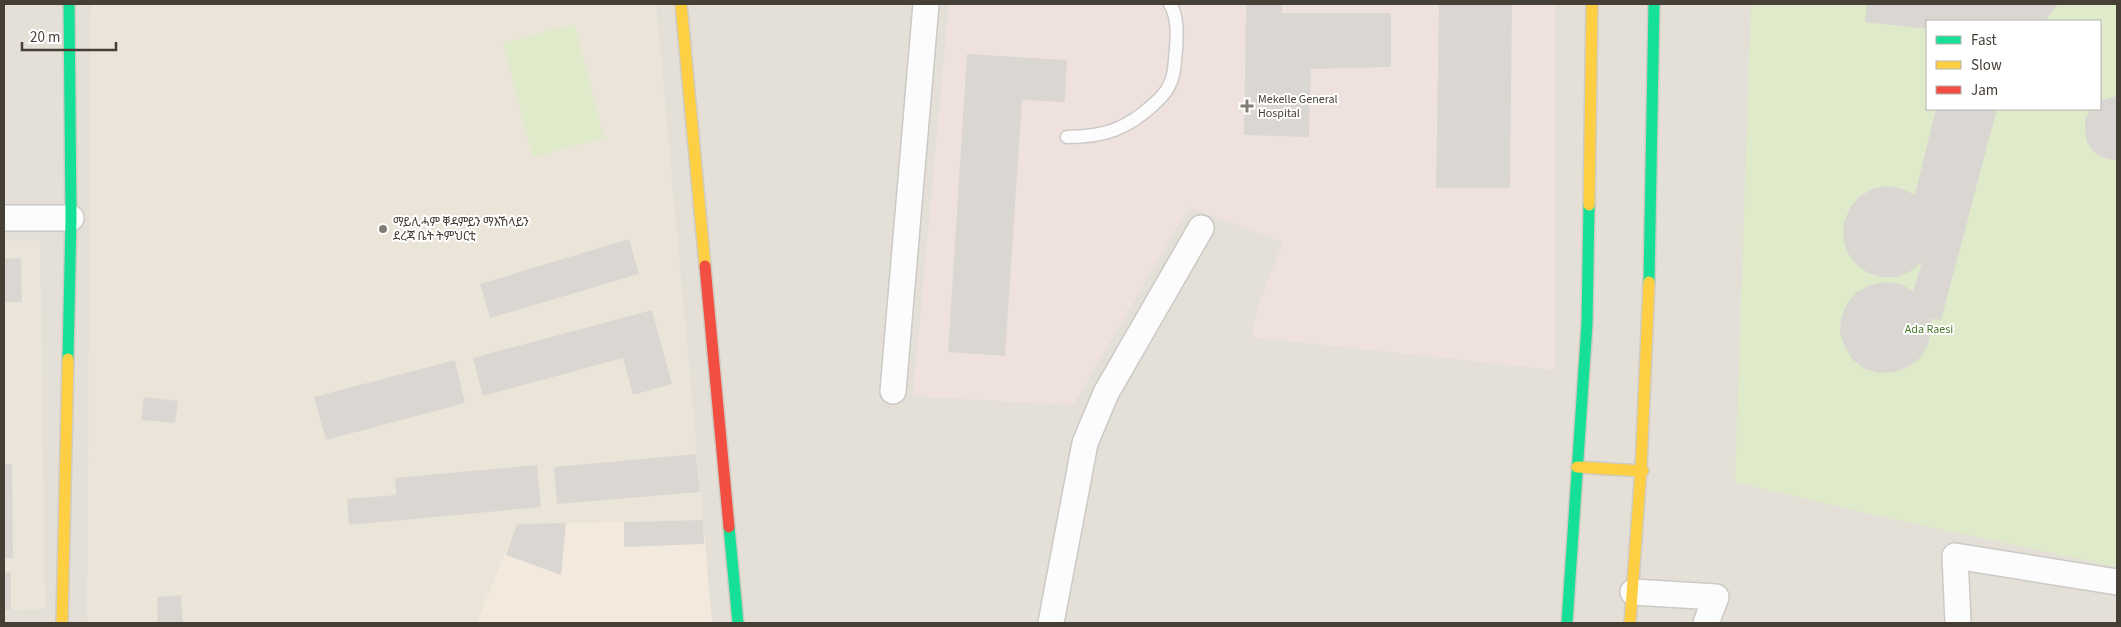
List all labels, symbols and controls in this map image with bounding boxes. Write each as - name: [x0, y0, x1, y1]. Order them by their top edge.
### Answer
- scale bar: [22, 20, 116, 52]
- legend: [1926, 20, 2101, 110]
- text: 20 m: [30, 27, 60, 48]
- text: Fast: [1971, 30, 1997, 51]
- text: Slow: [1971, 55, 2002, 76]
- text: Jam: [1971, 80, 1998, 101]
- place label: Mekelle General Hospital: [1258, 91, 1338, 122]
- marker: Mekelle General Hospital: [1240, 99, 1254, 113]
- place label: ማይሊሓም ቐዳምይን ማእኸላይን ደረጃ ቤት ትምህርቲ: [393, 214, 529, 245]
- marker: ማይሊሓም ቐዳምይን ማእኸላይን ደረጃ ቤት ትምህርቲ: [377, 223, 389, 235]
- park label: Ada Raesi: [1905, 321, 1953, 338]

